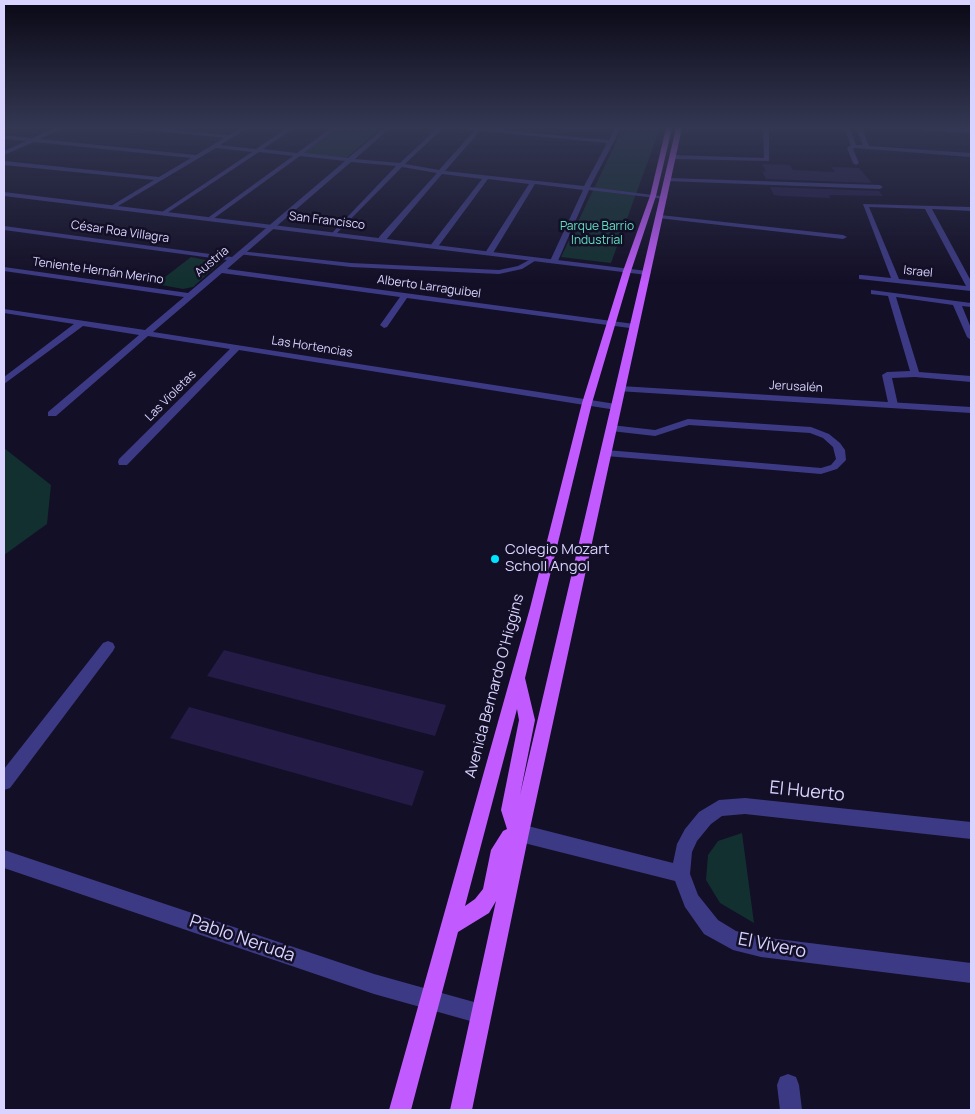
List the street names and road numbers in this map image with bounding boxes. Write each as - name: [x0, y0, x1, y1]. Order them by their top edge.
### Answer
- street label: San Francisco: [288, 209, 366, 233]
- street label: César Roa Villagra: [70, 218, 170, 246]
- street label: Austria: [192, 244, 232, 280]
- street label: Teniente Hernán Merino: [32, 255, 164, 287]
- street label: Israel: [902, 263, 934, 281]
- street label: Alberto Larraguibel: [376, 273, 482, 301]
- street label: Las Hortencias: [270, 333, 354, 361]
- street label: Las Violetas: [143, 368, 199, 424]
- street label: Jerusalén: [769, 378, 823, 396]
- street label: Avenida Bernardo O'Higgins: [462, 592, 528, 780]
- street label: El Huerto: [768, 777, 846, 807]
- street label: Pablo Neruda: [186, 911, 298, 967]
- street label: El Vivero: [736, 929, 808, 963]

